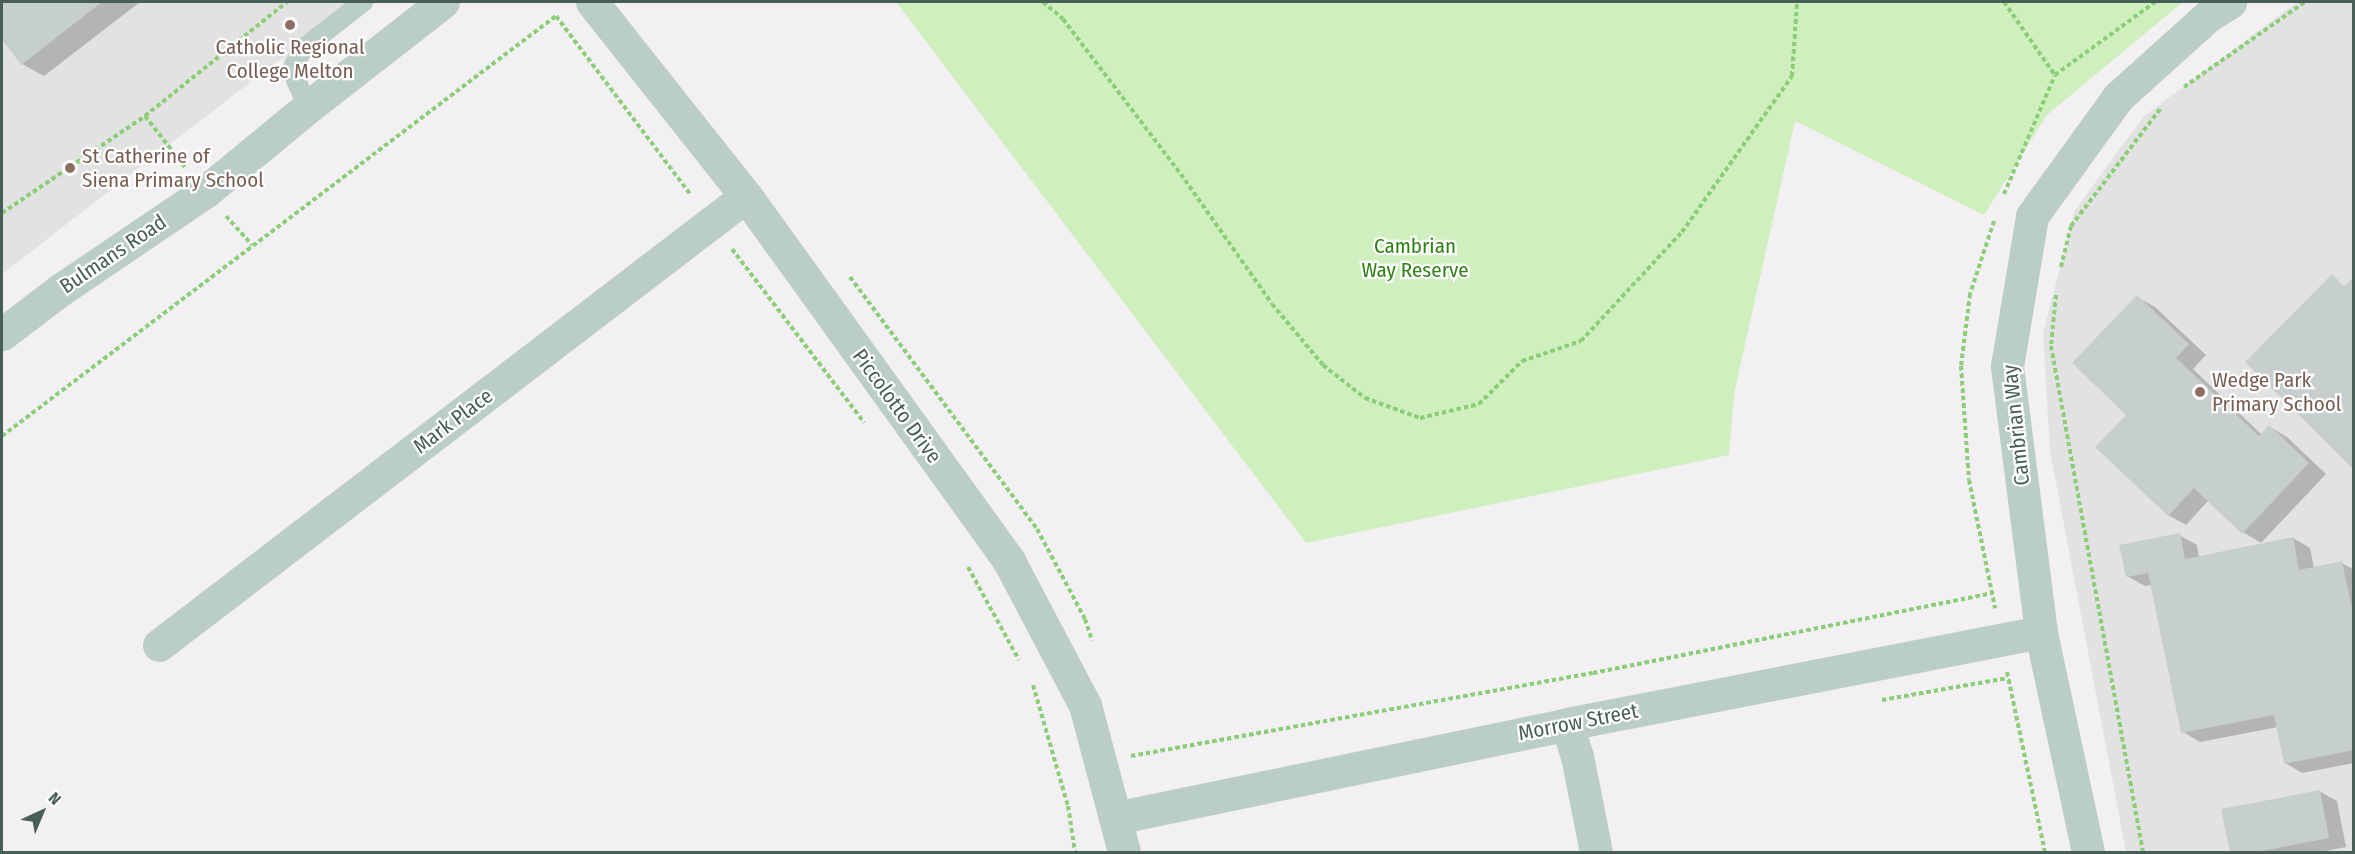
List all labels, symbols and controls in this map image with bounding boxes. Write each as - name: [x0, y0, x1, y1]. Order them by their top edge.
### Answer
- marker: Catholic Regional College Melton: [283, 18, 297, 32]
- place label: Catholic Regional College Melton: [216, 34, 364, 84]
- place label: St Catherine of Siena Primary School: [82, 143, 264, 193]
- marker: St Catherine of Siena Primary School: [63, 161, 77, 175]
- street label: Bulmans Road: [55, 209, 171, 299]
- park label: Cambrian Way Reserve: [1361, 233, 1469, 283]
- street label: Piccolotto Drive: [847, 344, 947, 468]
- street label: Cambrian Way: [1997, 363, 2035, 487]
- place label: Wedge Park Primary School: [2212, 367, 2341, 417]
- street label: Mark Place: [408, 383, 498, 459]
- marker: Wedge Park Primary School: [2193, 385, 2207, 399]
- street label: Morrow Street: [1516, 698, 1640, 746]
- north arrow: [12, 782, 72, 842]
- text: N: [45, 789, 65, 809]

